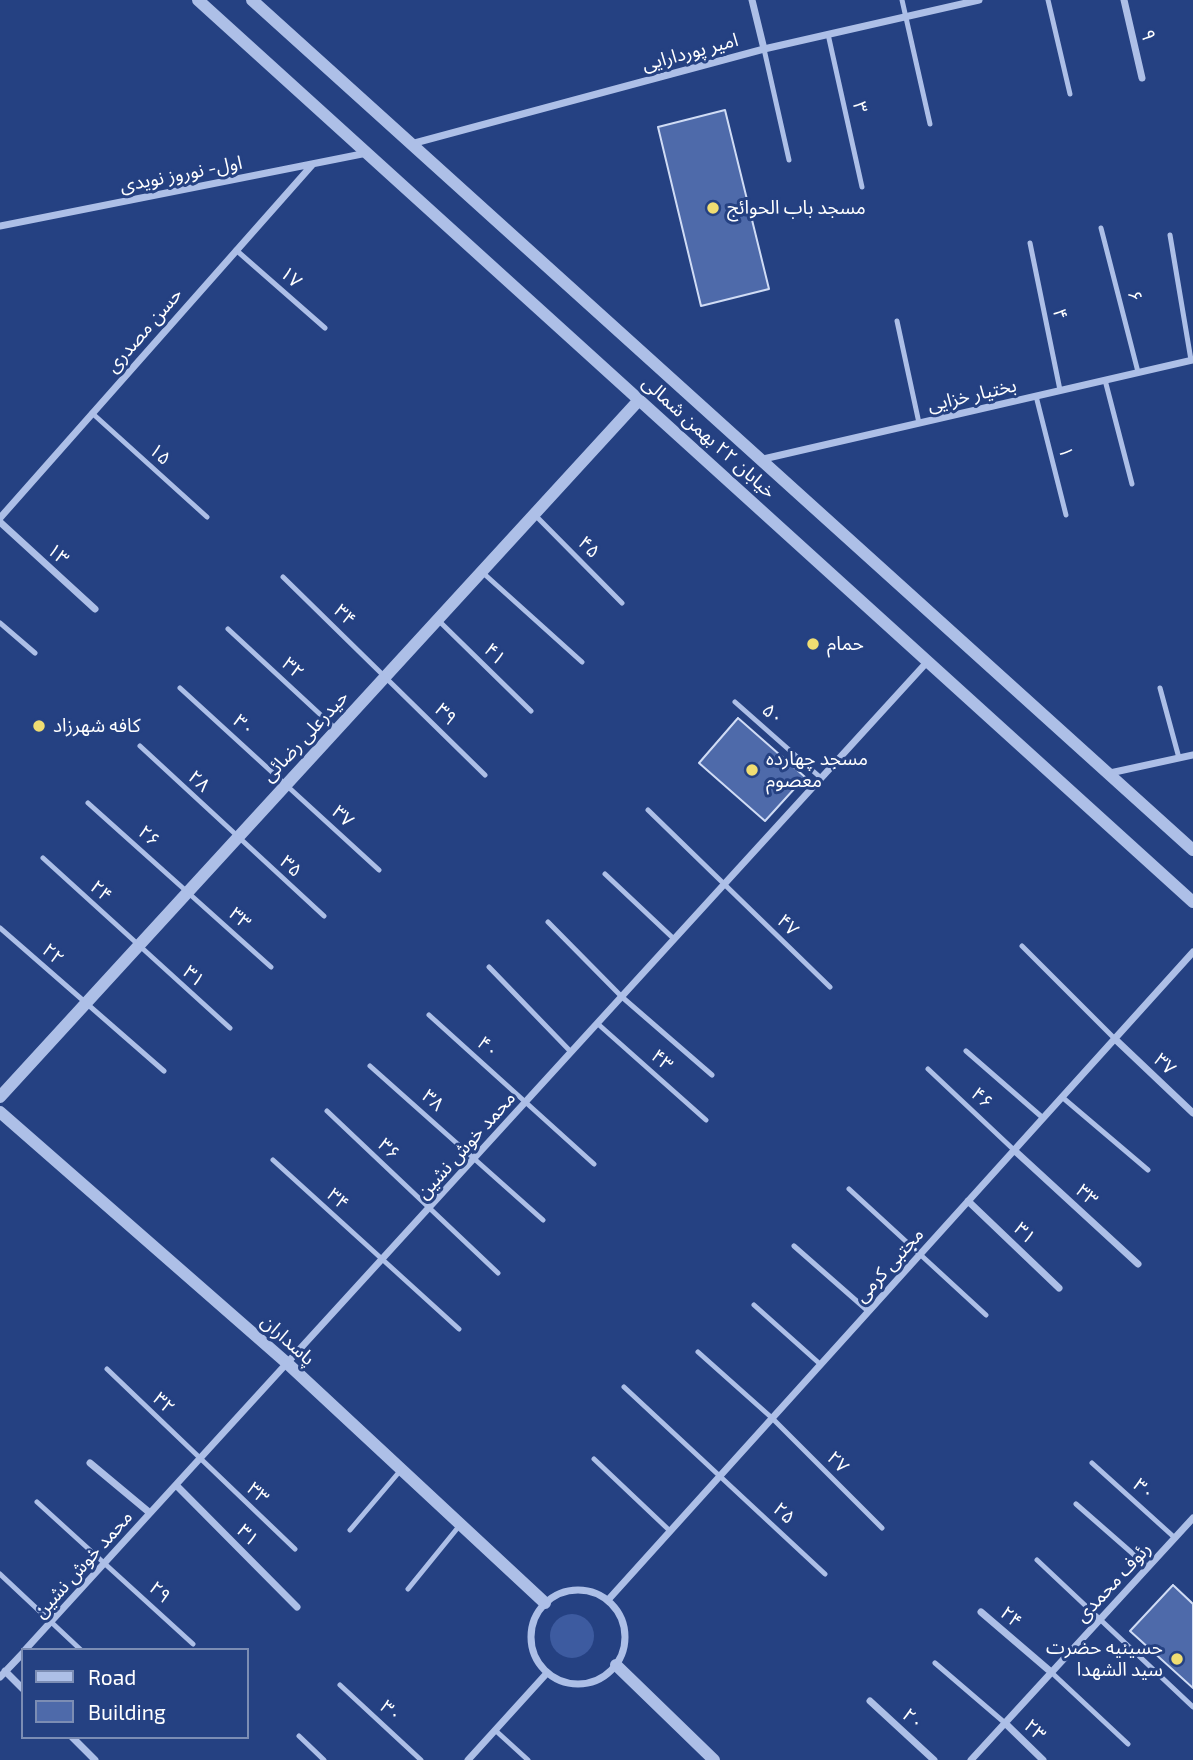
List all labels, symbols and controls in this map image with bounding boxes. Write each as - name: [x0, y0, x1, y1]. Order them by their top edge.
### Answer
- street label: ۹: [1136, 27, 1160, 43]
- street label: امیر پوردارایی: [639, 28, 741, 76]
- street label: ۳: [848, 99, 872, 115]
- street label: اول- نوروز نویدی: [118, 151, 244, 197]
- place label: مسجد باب الحوائج: [727, 197, 866, 219]
- marker: مسجد باب الحوائج: [705, 200, 721, 216]
- street label: ۱۷: [275, 261, 307, 293]
- street label: حسن مصدری: [101, 283, 187, 377]
- street label: ۶: [1123, 288, 1147, 304]
- street label: ۴: [1048, 306, 1072, 322]
- street label: خیابان ۲۲ بهمن شمالی: [638, 371, 780, 503]
- street label: بختیار خزایی: [925, 374, 1019, 416]
- street label: ۱۵: [144, 438, 176, 470]
- street label: ۱: [1054, 444, 1078, 460]
- street label: ۴۵: [573, 531, 605, 563]
- street label: ۱۳: [42, 538, 74, 570]
- street label: ۳۴: [329, 599, 361, 631]
- place label: حمام: [827, 633, 864, 655]
- marker: حمام: [805, 636, 821, 652]
- street label: ۴۱: [479, 638, 511, 670]
- street label: ۳۲: [277, 652, 309, 684]
- street label: حیدرعلی رضائی: [257, 686, 353, 786]
- street label: ۳۹: [430, 698, 462, 730]
- street label: ۵۰: [757, 698, 789, 730]
- street label: ۳۰: [228, 709, 260, 741]
- place label: کافه شهرزاد: [53, 715, 140, 737]
- marker: کافه شهرزاد: [31, 718, 47, 734]
- place label: مسجد چهارده معصوم: [766, 748, 868, 792]
- marker: مسجد چهارده معصوم: [744, 762, 760, 778]
- street label: ۲۸: [183, 765, 215, 797]
- street label: ۳۷: [327, 800, 359, 832]
- street label: ۲۶: [133, 820, 165, 852]
- street label: ۳۵: [275, 850, 307, 882]
- street label: ۲۴: [85, 875, 117, 907]
- street label: ۳۳: [224, 902, 256, 934]
- street label: ۴۷: [772, 909, 804, 941]
- street label: ۲۲: [37, 938, 69, 970]
- street label: ۳۱: [178, 960, 210, 992]
- street label: ۴۰: [472, 1031, 504, 1063]
- street label: ۴۳: [646, 1044, 678, 1076]
- street label: ۳۷: [1149, 1048, 1181, 1080]
- street label: ۴۶: [966, 1082, 998, 1114]
- street label: ۳۸: [417, 1084, 449, 1116]
- street label: محمد خوش نشین: [412, 1086, 520, 1204]
- street label: ۳۶: [373, 1133, 405, 1165]
- street label: ۳۳: [1071, 1179, 1103, 1211]
- street label: ۳۴: [322, 1183, 354, 1215]
- street label: ۳۱: [1009, 1217, 1041, 1249]
- street label: مجتبی کرمی: [850, 1223, 928, 1307]
- street label: پاسداران: [256, 1310, 320, 1370]
- street label: ۳۲: [148, 1387, 180, 1419]
- street label: ۲۷: [822, 1446, 854, 1478]
- street label: ۳۰: [1128, 1473, 1160, 1505]
- street label: ۳۳: [242, 1477, 274, 1509]
- street label: ۲۵: [768, 1497, 800, 1529]
- street label: محمد خوش نشین: [29, 1505, 137, 1623]
- street label: ۳۱: [232, 1519, 264, 1551]
- street label: رئوف محمدی: [1070, 1537, 1156, 1627]
- street label: ۲۹: [144, 1576, 176, 1608]
- street label: ۲۴: [995, 1601, 1027, 1633]
- place label: حسینیه حضرت سید الشهدا: [1046, 1637, 1163, 1681]
- legend: [21, 1648, 248, 1739]
- marker: حسینیه حضرت سید الشهدا: [1169, 1651, 1185, 1667]
- text: Road: [88, 1664, 136, 1689]
- street label: ۳۰: [375, 1695, 407, 1727]
- text: Building: [88, 1699, 166, 1724]
- street label: ۲۰: [897, 1703, 929, 1735]
- street label: ۲۳: [1019, 1714, 1051, 1746]

